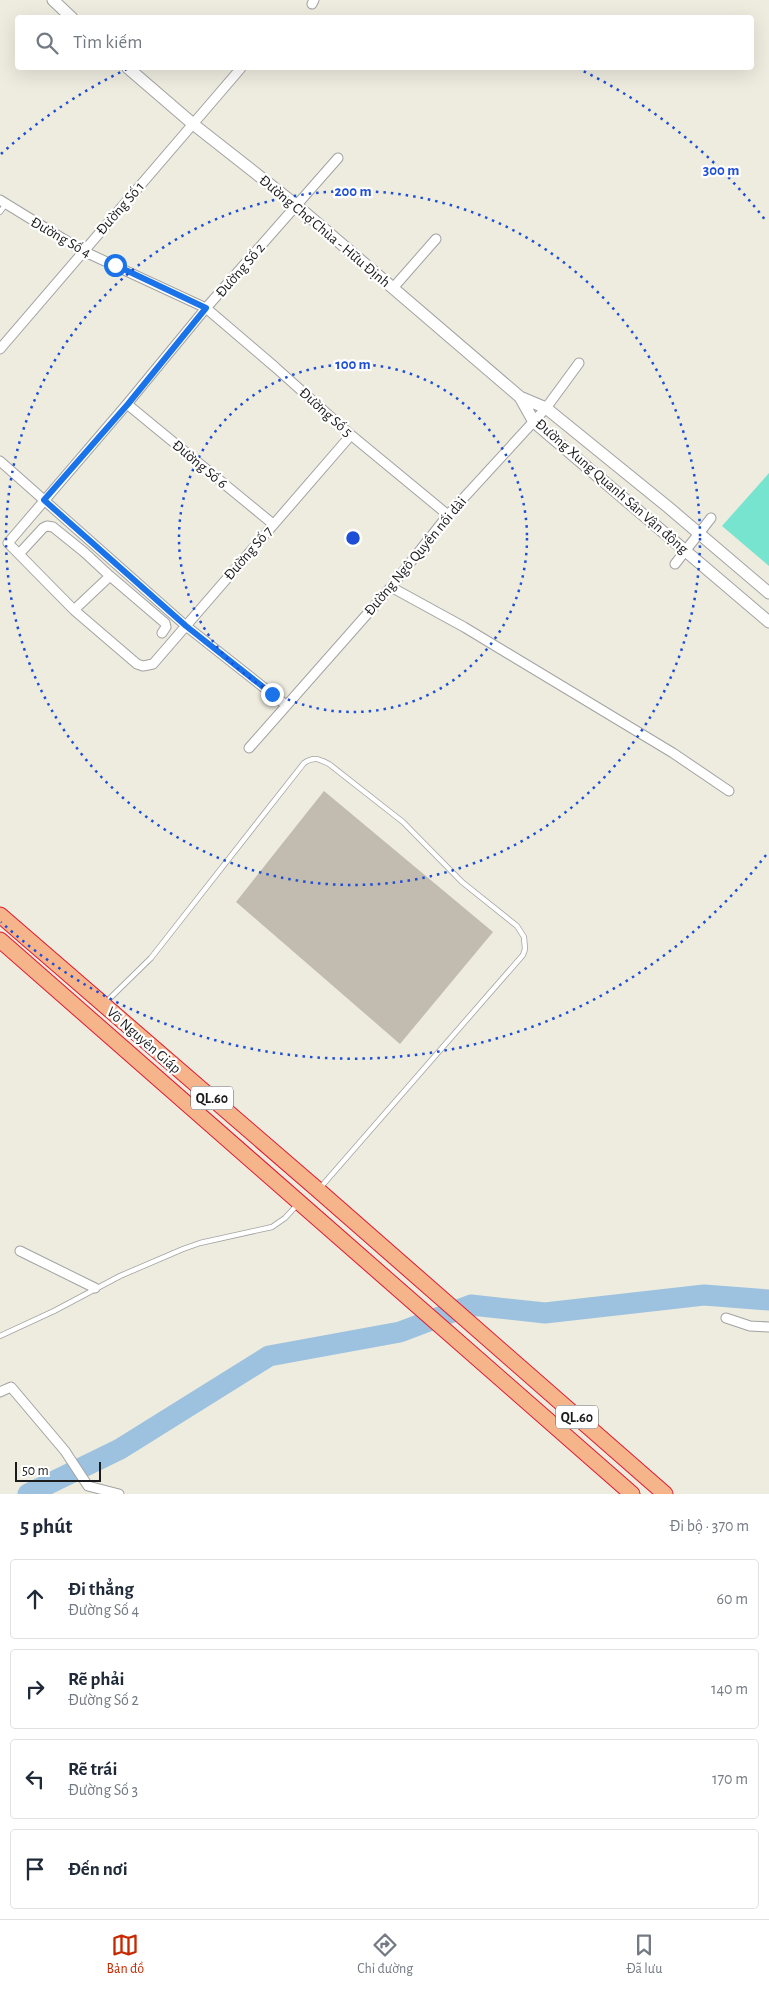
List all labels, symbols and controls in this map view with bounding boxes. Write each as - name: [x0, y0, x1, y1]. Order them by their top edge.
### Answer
- search box: [15, 15, 754, 70]
- icon: search: [33, 29, 61, 57]
- text: Tìm kiếm: [73, 33, 142, 52]
- text: 300 m: [703, 163, 739, 178]
- street label: Đường Chợ Chùa - Hữu Định: [256, 172, 393, 290]
- street label: Đường Số 1: [93, 179, 147, 238]
- text: 200 m: [334, 184, 372, 199]
- street label: Đường Số 4: [28, 214, 93, 261]
- street label: Đường Số 2: [213, 240, 268, 300]
- route start: [104, 254, 127, 277]
- text: 100 m: [335, 357, 371, 372]
- street label: Đường Số 5: [296, 385, 355, 440]
- street label: Đường Xung Quanh Sân Vận động: [532, 416, 692, 557]
- street label: Đường Số 6: [169, 437, 230, 492]
- street label: Đường Ngô Quyền nối dài: [361, 494, 469, 619]
- street label: Đường Số 7: [221, 524, 276, 583]
- centre of rings: [344, 529, 362, 547]
- route end: [261, 683, 284, 706]
- street label: Võ Nguyên Giáp: [104, 1004, 184, 1076]
- road number: QL.60: [191, 1086, 233, 1110]
- road number: QL.60: [556, 1405, 598, 1428]
- scale bar: [15, 1459, 101, 1482]
- text: 50 m: [22, 1464, 49, 1478]
- text: 5 phút: [20, 1516, 72, 1537]
- text: Đi bộ · 370 m: [670, 1518, 749, 1534]
- text: Đi thẳng: [68, 1580, 134, 1599]
- icon: ahead: [21, 1585, 49, 1613]
- text: 60 m: [717, 1591, 748, 1607]
- text: Đường Số 4: [68, 1602, 139, 1618]
- text: Rẽ phải: [68, 1670, 125, 1689]
- icon: right: [21, 1675, 49, 1703]
- text: 140 m: [711, 1681, 748, 1697]
- text: Đường Số 2: [68, 1692, 139, 1708]
- text: Rẽ trái: [68, 1760, 117, 1779]
- icon: left: [21, 1765, 49, 1793]
- text: 170 m: [712, 1771, 748, 1787]
- text: Đường Số 3: [68, 1782, 138, 1798]
- icon: arrive: [21, 1855, 49, 1883]
- text: Đến nơi: [68, 1860, 128, 1879]
- tab: Bản đồ: [107, 1931, 144, 1978]
- tab: Chỉ đường: [357, 1931, 413, 1978]
- tab: Đã lưu: [626, 1931, 662, 1978]

